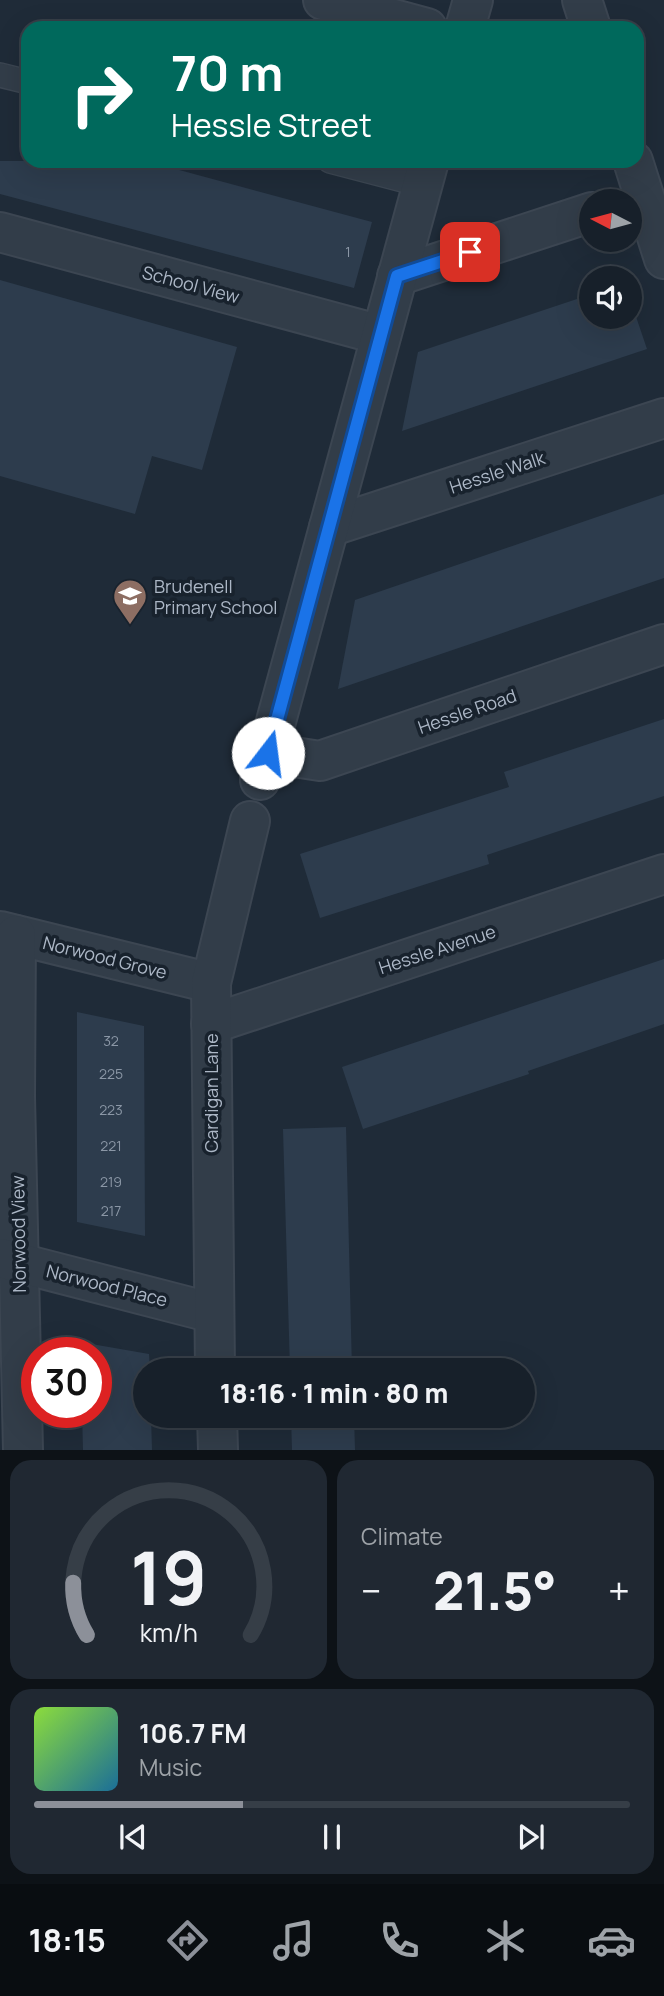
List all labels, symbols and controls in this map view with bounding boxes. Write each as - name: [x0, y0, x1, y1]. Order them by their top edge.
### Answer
- text: 70 m: [171, 39, 283, 106]
- icon: right: [56, 49, 147, 140]
- text: Hessle Street: [171, 103, 372, 147]
- north arrow: [579, 189, 642, 252]
- map controls: [579, 189, 642, 329]
- pin: [440, 222, 500, 282]
- icon: arrive: [451, 233, 489, 271]
- house number: 1: [345, 242, 351, 261]
- street label: School View: [140, 260, 242, 309]
- button: sound: [579, 266, 642, 329]
- street label: Hessle Walk: [446, 445, 549, 499]
- place label: Brudenell Primary School: [154, 574, 278, 619]
- school or university icon: Brudenell Primary School: [111, 577, 149, 626]
- street label: Hessle Road: [415, 683, 519, 739]
- position arrow: [231, 716, 305, 790]
- street label: Hessle Avenue: [375, 919, 499, 979]
- street label: Norwood Grove: [40, 930, 170, 984]
- house number: 32: [103, 1031, 119, 1050]
- street label: Cardigan Lane: [199, 1033, 223, 1153]
- house number: 225: [99, 1064, 123, 1083]
- house number: 223: [99, 1100, 123, 1119]
- house number: 221: [100, 1136, 122, 1155]
- house number: 219: [100, 1172, 122, 1191]
- street label: Norwood View: [5, 1175, 31, 1293]
- house number: 217: [101, 1201, 121, 1220]
- street label: Norwood Place: [44, 1258, 170, 1312]
- speed limit sign: 30: [21, 1337, 112, 1428]
- text: 18:16 · 1 min · 80 m: [220, 1375, 448, 1411]
- text: Climate: [361, 1520, 443, 1552]
- text: 19: [130, 1528, 207, 1628]
- text: 21.5°: [433, 1555, 557, 1626]
- text: −: [361, 1564, 382, 1616]
- text: +: [608, 1564, 630, 1616]
- text: km/h: [139, 1615, 198, 1650]
- text: 106.7 FM: [139, 1715, 246, 1751]
- text: Music: [139, 1751, 202, 1783]
- icon: previous: [114, 1818, 152, 1856]
- icon: pause: [313, 1818, 351, 1856]
- icon: next: [512, 1818, 550, 1856]
- icon: directions: [163, 1916, 212, 1965]
- icon: music: [269, 1916, 318, 1965]
- icon: phone: [375, 1916, 424, 1965]
- icon: climate: [481, 1916, 530, 1965]
- icon: car: [587, 1916, 636, 1965]
- text: 18:15: [28, 1918, 106, 1962]

